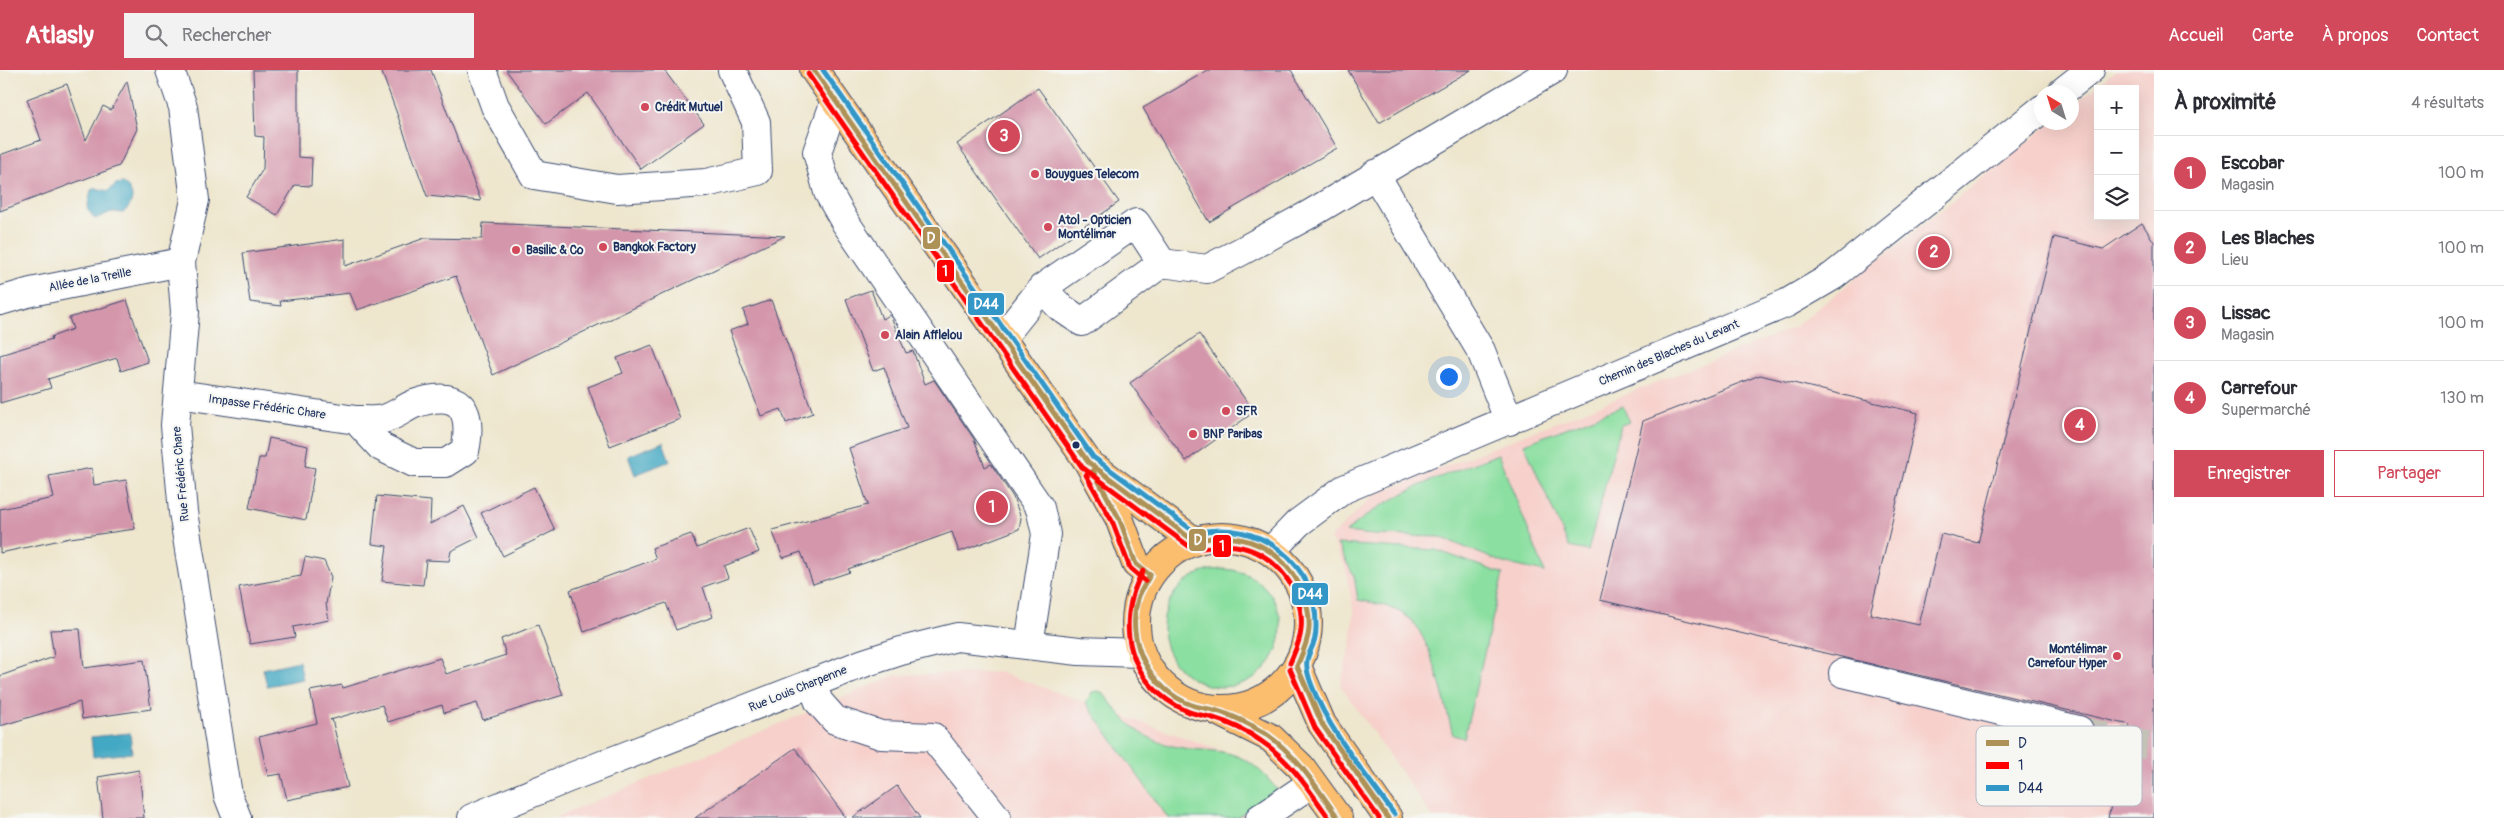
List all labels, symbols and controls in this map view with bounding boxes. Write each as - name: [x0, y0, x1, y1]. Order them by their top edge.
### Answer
- search box: [124, 13, 474, 58]
- text: Atlasly: [25, 21, 94, 50]
- icon: search: [142, 21, 170, 49]
- text: Rechercher: [182, 23, 272, 47]
- text: Accueil: [2168, 24, 2224, 47]
- text: Carte: [2252, 24, 2294, 47]
- text: À propos: [2322, 24, 2388, 47]
- text: Contact: [2416, 24, 2479, 47]
- north arrow: [2034, 85, 2079, 130]
- map controls: [2094, 85, 2139, 220]
- button: +: [2094, 85, 2139, 130]
- text: À proximité: [2174, 89, 2277, 116]
- text: 4 résultats: [2411, 93, 2484, 113]
- place label: Crédit Mutuel: [655, 100, 723, 115]
- marker: Crédit Mutuel: [639, 101, 651, 113]
- pin: 3: [988, 117, 1020, 155]
- button: −: [2094, 130, 2139, 175]
- text: Escobar: [2221, 151, 2284, 175]
- text: 1: [2187, 163, 2193, 183]
- text: 100 m: [2438, 163, 2484, 183]
- place label: Bouygues Telecom: [1045, 167, 1139, 182]
- marker: Bouygues Telecom: [1029, 168, 1041, 180]
- button: layers: [2094, 175, 2139, 220]
- text: Magasin: [2221, 175, 2274, 195]
- place label: Atol - Opticien Montélimar: [1058, 213, 1131, 242]
- marker: Atol - Opticien Montélimar: [1042, 221, 1054, 233]
- line badge: D: [922, 226, 941, 250]
- text: Les Blaches: [2221, 226, 2314, 250]
- text: D: [927, 230, 936, 247]
- pin: 2: [1918, 233, 1950, 271]
- text: 2: [2186, 238, 2194, 258]
- text: 100 m: [2438, 238, 2484, 258]
- place label: Bangkok Factory: [613, 240, 697, 255]
- marker: Bangkok Factory: [597, 241, 609, 253]
- place label: Basilic & Co: [526, 243, 584, 258]
- marker: Basilic & Co: [510, 244, 522, 256]
- text: Lieu: [2221, 250, 2249, 270]
- line badge: 1: [936, 259, 955, 283]
- text: 1: [942, 263, 948, 280]
- street label: Allée de la Treille: [47, 265, 133, 295]
- line badge: D44: [967, 292, 1005, 316]
- text: D44: [973, 296, 999, 313]
- text: Lissac: [2221, 301, 2271, 325]
- text: 3: [2186, 313, 2194, 333]
- text: 100 m: [2438, 313, 2484, 333]
- street label: Chemin des Blaches du Levant: [1597, 317, 1742, 389]
- text: Magasin: [2221, 325, 2274, 345]
- place label: Alain Afflelou: [895, 328, 962, 343]
- marker: Alain Afflelou: [879, 329, 891, 341]
- your location: [1436, 364, 1462, 390]
- text: Carrefour: [2221, 376, 2297, 400]
- text: 4: [2185, 388, 2195, 408]
- text: 130 m: [2440, 388, 2484, 408]
- street label: Impasse Frédéric Chare: [207, 391, 327, 423]
- text: Supermarché: [2221, 400, 2311, 420]
- place label: SFR: [1236, 404, 1257, 419]
- marker: SFR: [1220, 405, 1232, 417]
- pin: 4: [2064, 406, 2096, 444]
- street label: Rue Frédéric Chare: [169, 426, 193, 522]
- place label: BNP Paribas: [1203, 427, 1263, 442]
- marker: BNP Paribas: [1187, 428, 1199, 440]
- unlabelled marker: [1071, 440, 1081, 450]
- button: Enregistrer: [2174, 450, 2324, 497]
- button: Partager: [2334, 450, 2484, 497]
- pin: 1: [976, 488, 1008, 526]
- line badge: D: [1188, 528, 1207, 552]
- text: D: [1194, 532, 1203, 549]
- line badge: 1: [1212, 534, 1232, 558]
- text: 1: [1219, 538, 1225, 555]
- line badge: D44: [1291, 582, 1329, 606]
- text: D44: [1297, 586, 1323, 603]
- place label: Montélimar Carrefour Hyper: [2028, 642, 2108, 671]
- marker: Montélimar Carrefour Hyper: [2111, 650, 2123, 662]
- street label: Rue Louis Charpenne: [747, 662, 849, 716]
- legend: [1976, 726, 2142, 806]
- text: D: [2018, 735, 2027, 752]
- text: 1: [2018, 757, 2023, 774]
- text: D44: [2018, 780, 2043, 797]

